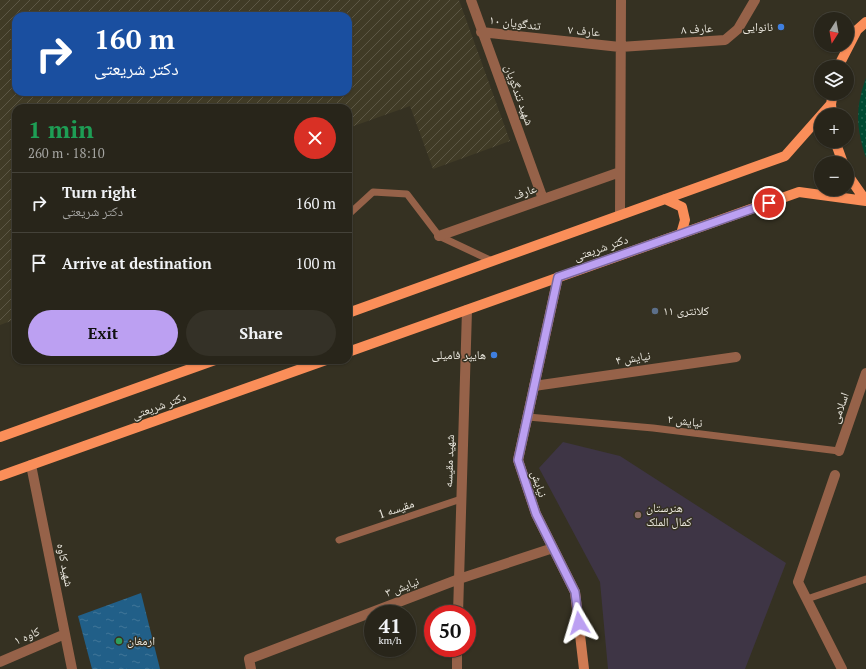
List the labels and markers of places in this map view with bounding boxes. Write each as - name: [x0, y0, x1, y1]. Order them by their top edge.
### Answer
- place label: نانوایی: [743, 19, 773, 34]
- marker: نانوایی: [776, 22, 786, 32]
- pin: [752, 186, 786, 220]
- place label: کلانتری ۱۱: [663, 303, 709, 318]
- marker: کلانتری ۱۱: [650, 306, 660, 316]
- place label: هایپر فامیلی: [432, 347, 486, 362]
- marker: هایپر فامیلی: [489, 350, 499, 360]
- place label: هنرستان کمال الملک: [646, 500, 692, 529]
- marker: هنرستان کمال الملک: [633, 510, 643, 520]
- place label: ارمغان: [127, 633, 155, 648]
- marker: ارمغان: [114, 636, 124, 646]

